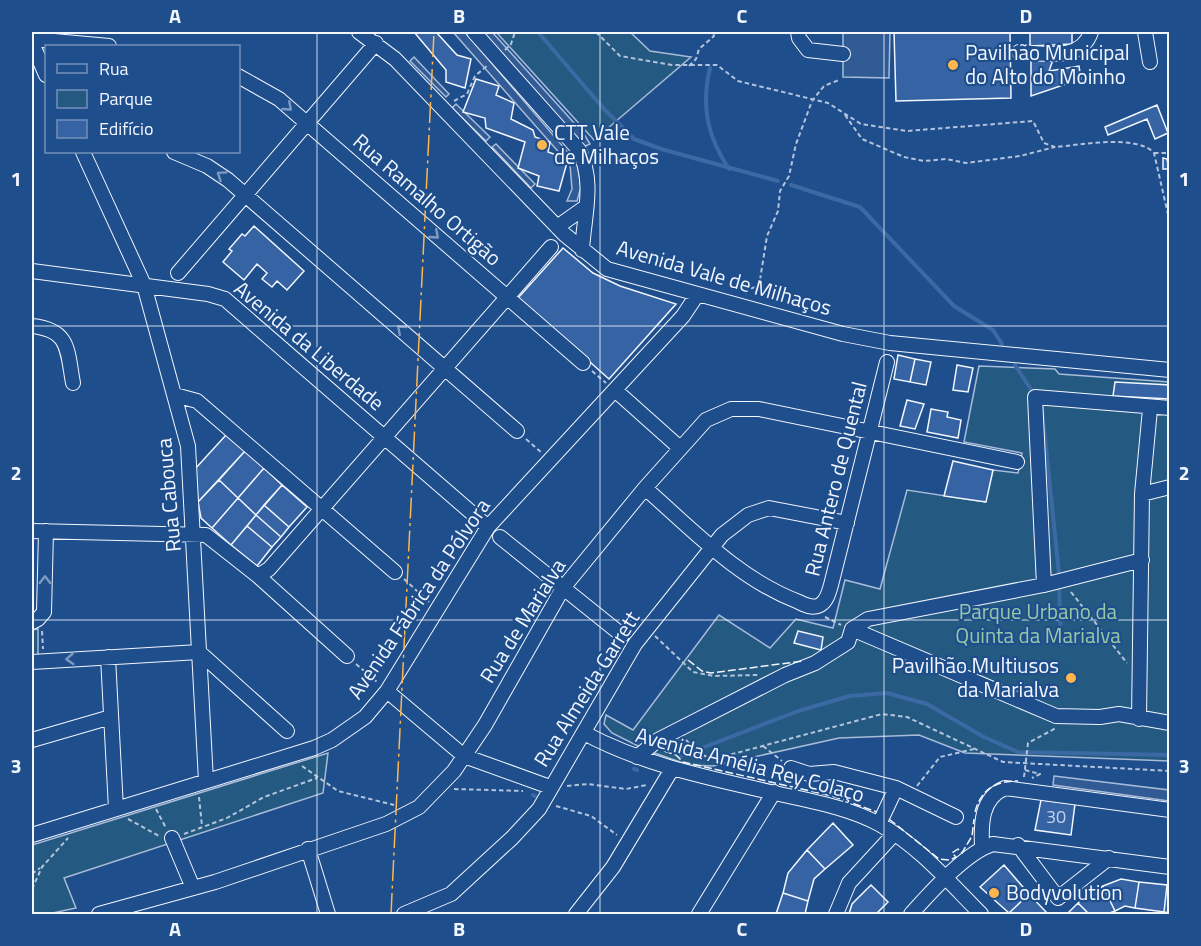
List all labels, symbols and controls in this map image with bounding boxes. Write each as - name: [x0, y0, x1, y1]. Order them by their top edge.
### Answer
- text: A: [169, 0, 181, 31]
- text: B: [453, 0, 465, 31]
- text: C: [737, 0, 748, 31]
- text: D: [1020, 0, 1032, 31]
- place label: Pavilhão Municipal do Alto do Moinho: [965, 36, 1130, 92]
- legend: [45, 45, 240, 153]
- text: Rua: [99, 55, 129, 82]
- marker: Pavilhão Municipal do Alto do Moinho: [946, 58, 960, 72]
- text: Parque: [99, 85, 153, 112]
- one-way arrow: [281, 100, 292, 111]
- text: Edifício: [99, 115, 153, 142]
- place label: CTT Vale de Milhaços: [554, 116, 659, 172]
- street label: Rua Ramalho Ortigão: [346, 125, 509, 273]
- marker: CTT Vale de Milhaços: [535, 138, 549, 152]
- text: 1: [10, 163, 22, 194]
- text: 1: [1178, 163, 1190, 194]
- one-way arrow: [216, 171, 227, 182]
- one-way arrow: [428, 227, 439, 238]
- street label: Avenida Vale de Milhaços: [613, 231, 835, 323]
- street label: Avenida da Liberdade: [227, 273, 392, 418]
- one-way arrow: [397, 325, 408, 336]
- street label: Rua Antero de Quental: [795, 378, 875, 579]
- street label: Rua Cabouca: [147, 436, 189, 553]
- text: 2: [10, 457, 22, 488]
- text: 2: [1178, 457, 1190, 488]
- street label: Avenida Fábrica da Pólvora: [339, 491, 498, 705]
- street label: Rua de Marialva: [471, 552, 573, 689]
- one-way arrow: [39, 575, 52, 584]
- park label: Parque Urbano da Quinta da Marialva: [955, 595, 1121, 651]
- street label: Rua Almeida Garrett: [525, 604, 647, 773]
- place label: Pavilhão Multiusos da Marialva: [892, 649, 1059, 705]
- one-way arrow: [65, 653, 74, 666]
- marker: Pavilhão Multiusos da Marialva: [1064, 671, 1078, 685]
- street label: Avenida Amélia Rey Colaço: [632, 718, 868, 810]
- text: 3: [10, 750, 22, 781]
- text: 3: [1178, 750, 1190, 781]
- house number: 30: [1046, 803, 1066, 830]
- place label: Bodyvolution: [1006, 876, 1123, 908]
- marker: Bodyvolution: [987, 886, 1001, 900]
- text: A: [169, 913, 181, 944]
- text: B: [453, 913, 465, 944]
- text: C: [737, 913, 748, 944]
- text: D: [1020, 913, 1032, 944]

